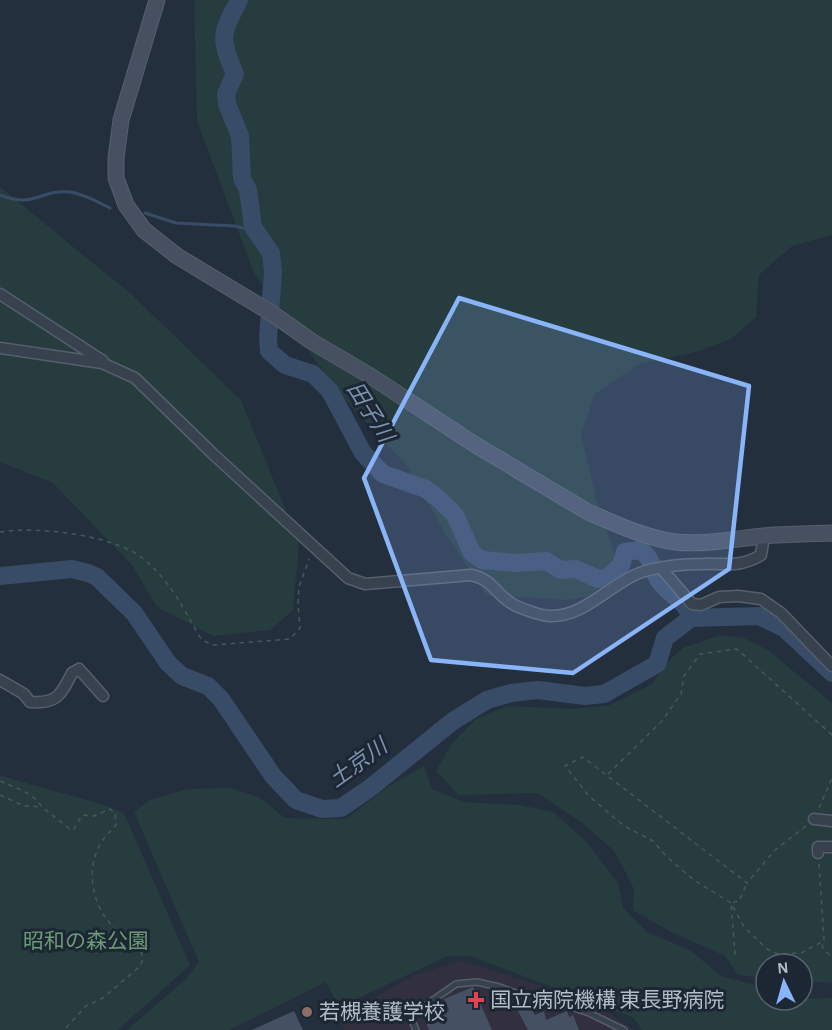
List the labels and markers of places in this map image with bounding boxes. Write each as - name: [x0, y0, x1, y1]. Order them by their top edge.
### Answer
- place label: 国立病院機構 東長野病院: [490, 989, 724, 1011]
- marker: 国立病院機構 東長野病院: [467, 991, 485, 1009]
- place label: 若槻養護学校: [319, 1001, 445, 1023]
- marker: 若槻養護学校: [300, 1005, 314, 1019]

